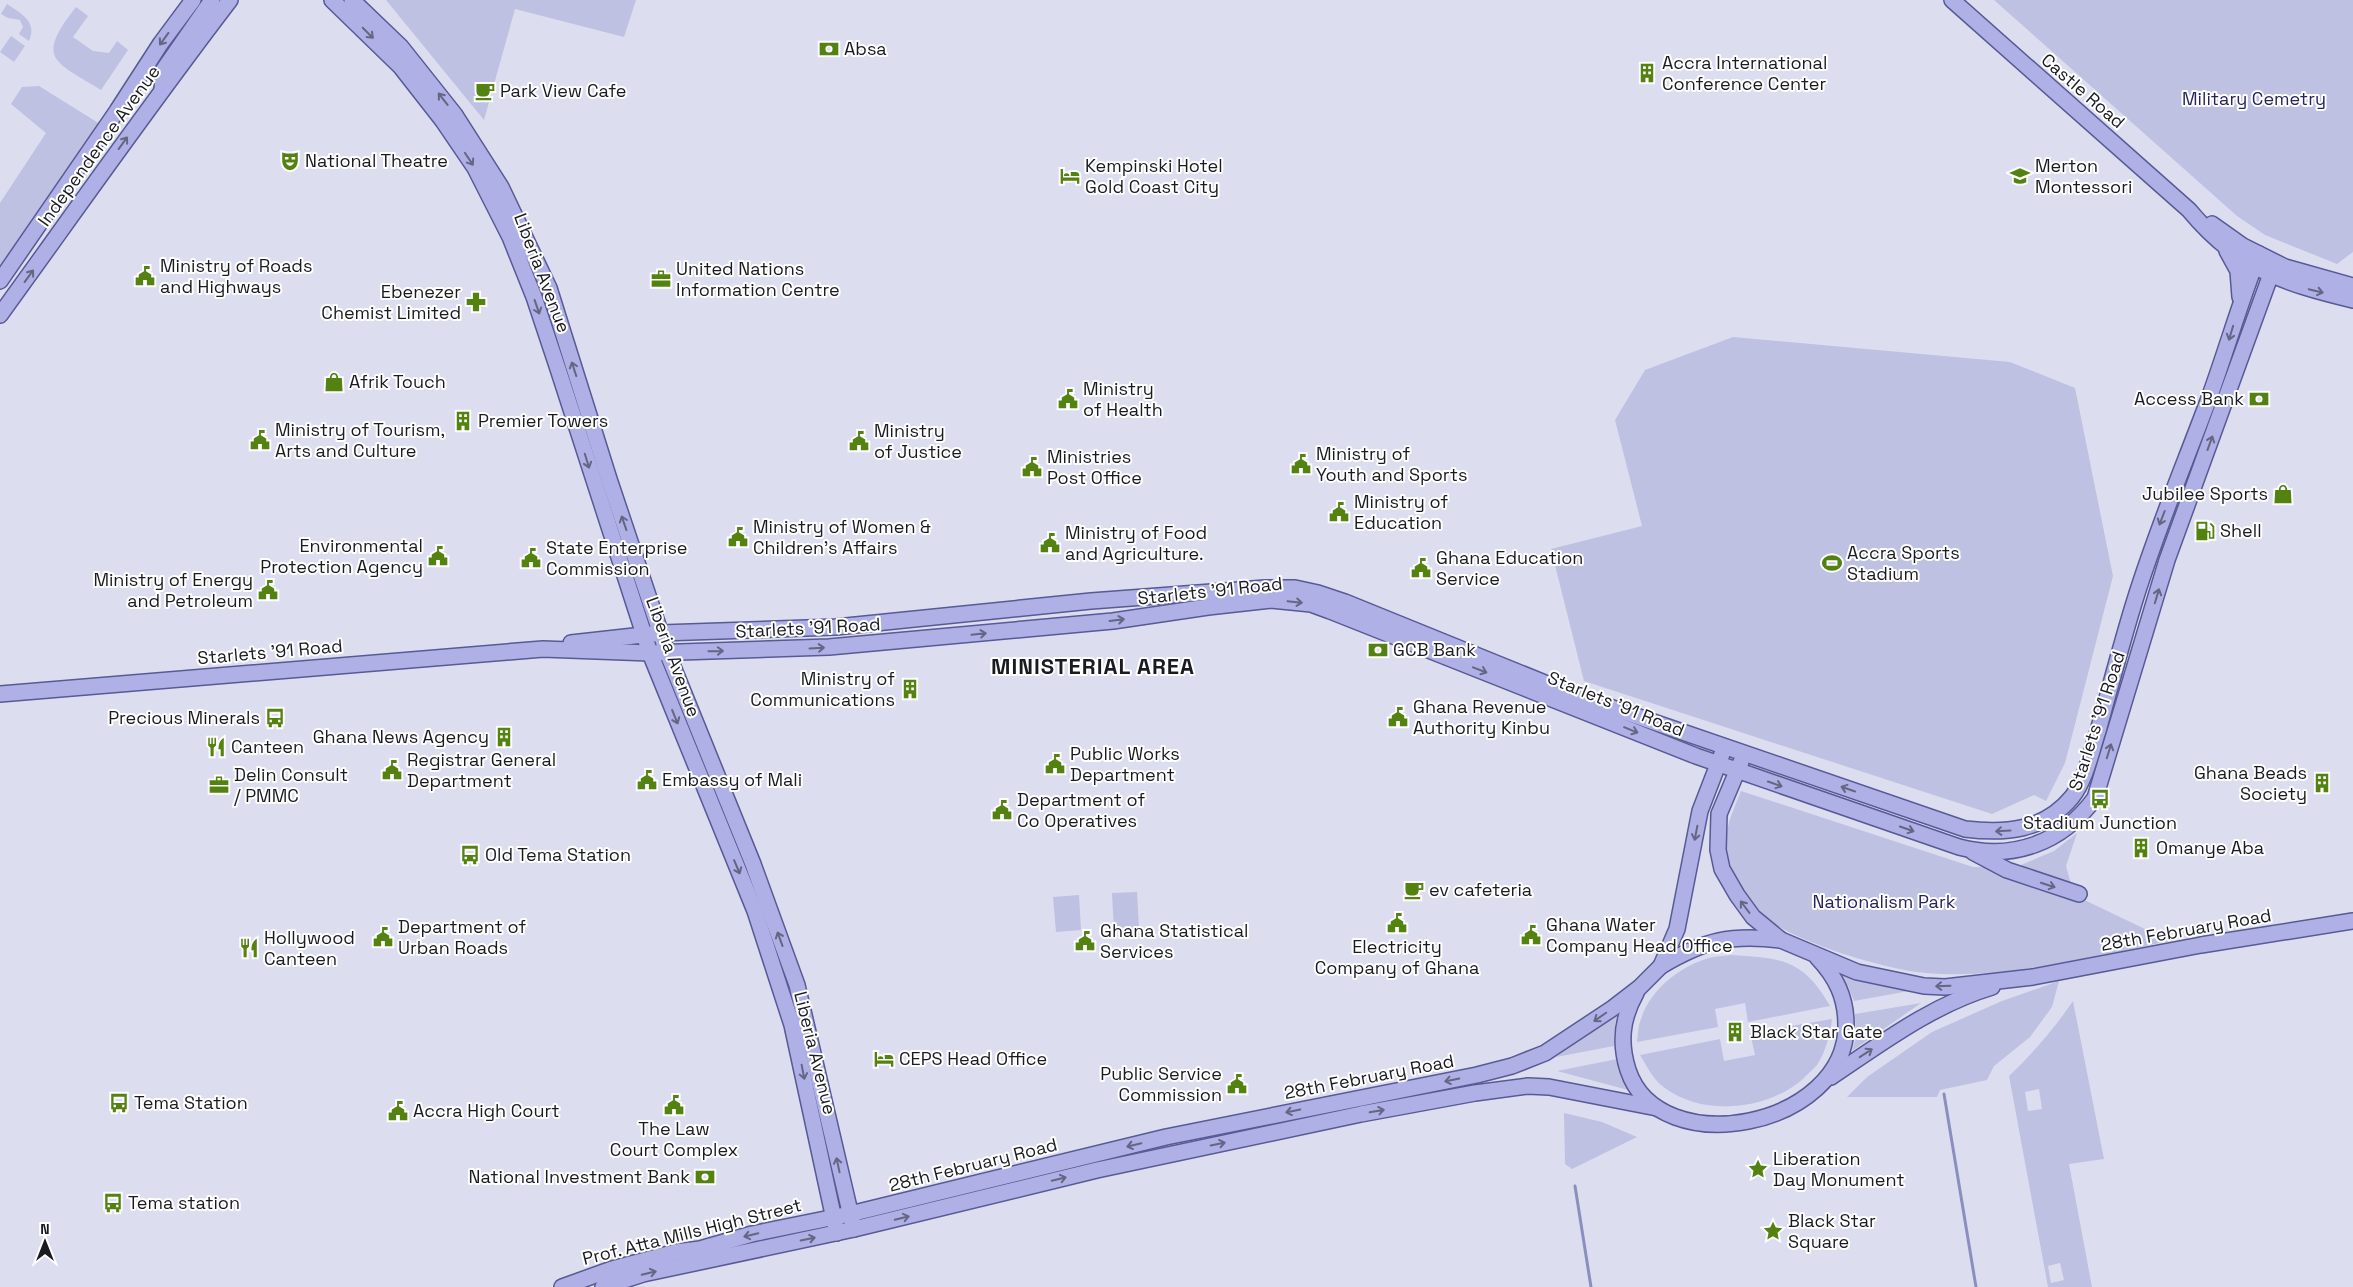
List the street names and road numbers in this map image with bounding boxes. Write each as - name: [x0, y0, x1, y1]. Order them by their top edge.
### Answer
- street label: Castle Road: [2037, 48, 2130, 133]
- street label: Independence Avenue: [32, 61, 165, 231]
- street label: Liberia Avenue: [509, 210, 576, 336]
- street label: Starlets '91 Road: [1136, 571, 1283, 610]
- street label: Liberia Avenue: [641, 594, 706, 720]
- street label: Starlets '91 Road: [735, 612, 881, 643]
- street label: Starlets '91 Road: [197, 634, 343, 669]
- street label: Starlets '91 Road: [2063, 648, 2130, 794]
- street label: Starlets '91 Road: [1544, 666, 1688, 741]
- street label: 28th February Road: [2099, 903, 2273, 956]
- street label: Liberia Avenue: [789, 989, 842, 1117]
- street label: 28th February Road: [1282, 1049, 1456, 1104]
- street label: 28th February Road: [886, 1132, 1059, 1197]
- street label: Prof. Atta Mills High Street: [580, 1193, 804, 1270]

